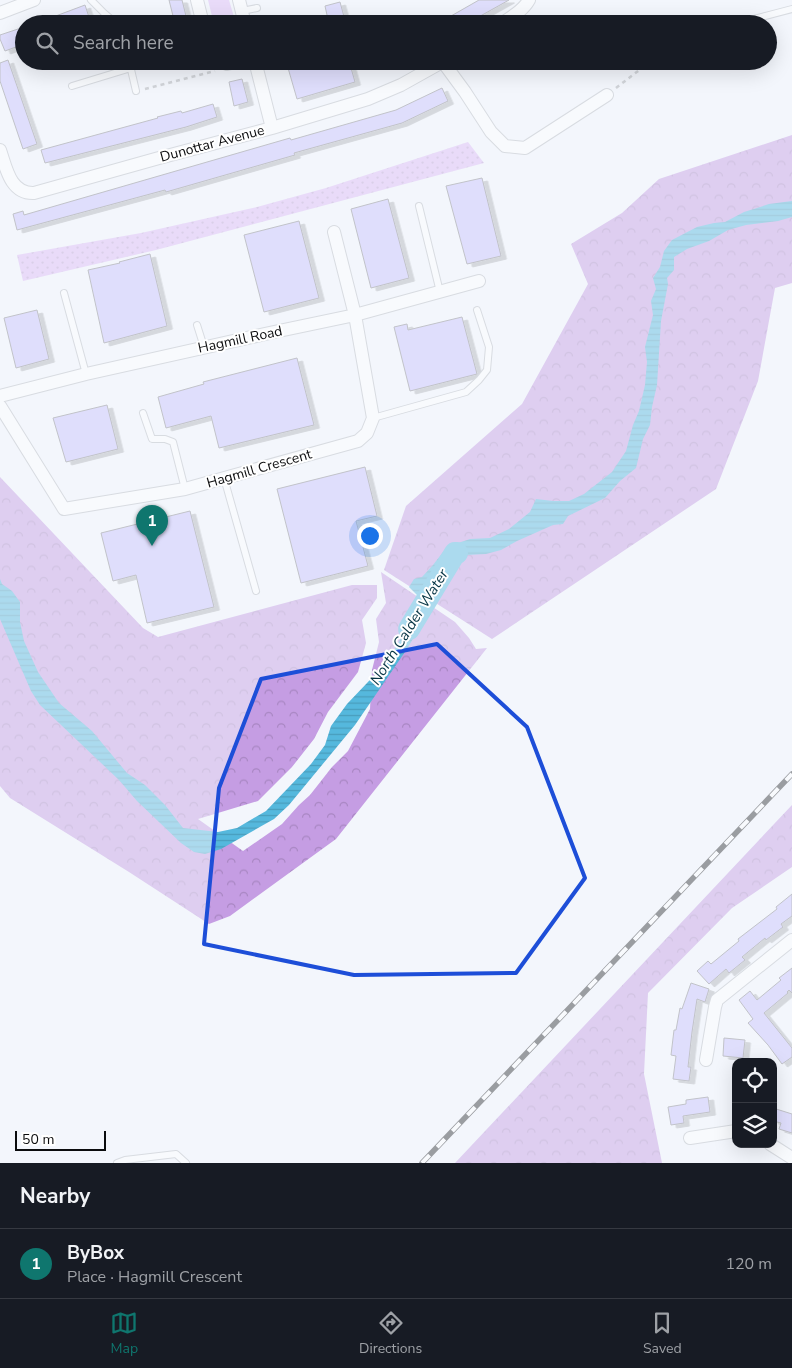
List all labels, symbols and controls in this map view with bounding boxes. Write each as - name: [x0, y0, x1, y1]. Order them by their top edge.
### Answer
- search box: [15, 15, 777, 70]
- icon: search: [33, 29, 61, 57]
- text: Search here: [73, 30, 174, 56]
- street label: Dunottar Avenue: [158, 120, 266, 167]
- street label: Hagmill Road: [196, 321, 284, 358]
- street label: Hagmill Crescent: [204, 444, 314, 493]
- pin: 1: [136, 505, 168, 546]
- your location: [357, 523, 383, 549]
- water label: North Calder Water: [365, 565, 453, 689]
- map controls: [732, 1058, 777, 1148]
- button: locate: [732, 1058, 777, 1103]
- button: layers: [732, 1103, 777, 1148]
- scale bar: [15, 1128, 106, 1151]
- text: 50 m: [22, 1130, 54, 1149]
- text: Nearby: [20, 1182, 90, 1210]
- text: ByBox: [67, 1240, 124, 1266]
- text: 1: [31, 1253, 41, 1275]
- text: 120 m: [725, 1253, 772, 1275]
- text: Place · Hagmill Crescent: [67, 1266, 242, 1288]
- tab: Map: [110, 1309, 138, 1358]
- tab: Directions: [359, 1309, 422, 1358]
- tab: Saved: [643, 1309, 682, 1358]

